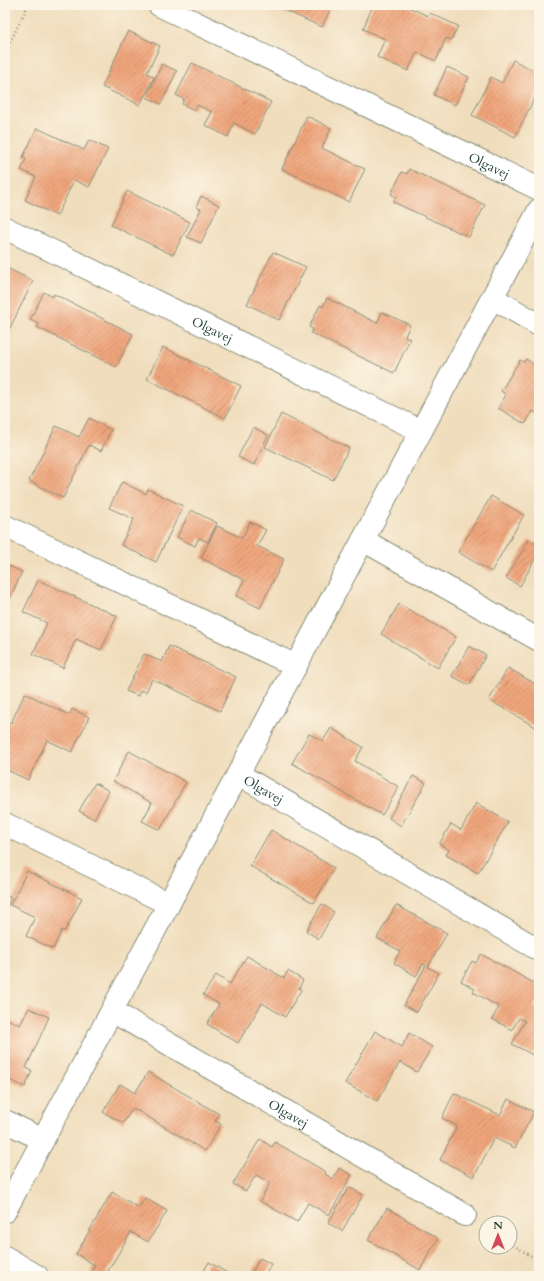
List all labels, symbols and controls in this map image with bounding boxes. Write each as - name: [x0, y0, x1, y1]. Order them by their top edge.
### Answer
- street label: Olgavej: [465, 148, 512, 183]
- street label: Olgavej: [189, 313, 236, 348]
- street label: Olgavej: [240, 771, 287, 809]
- street label: Olgavej: [265, 1095, 312, 1133]
- north arrow: [478, 1215, 518, 1255]
- text: N: [493, 1218, 503, 1233]

